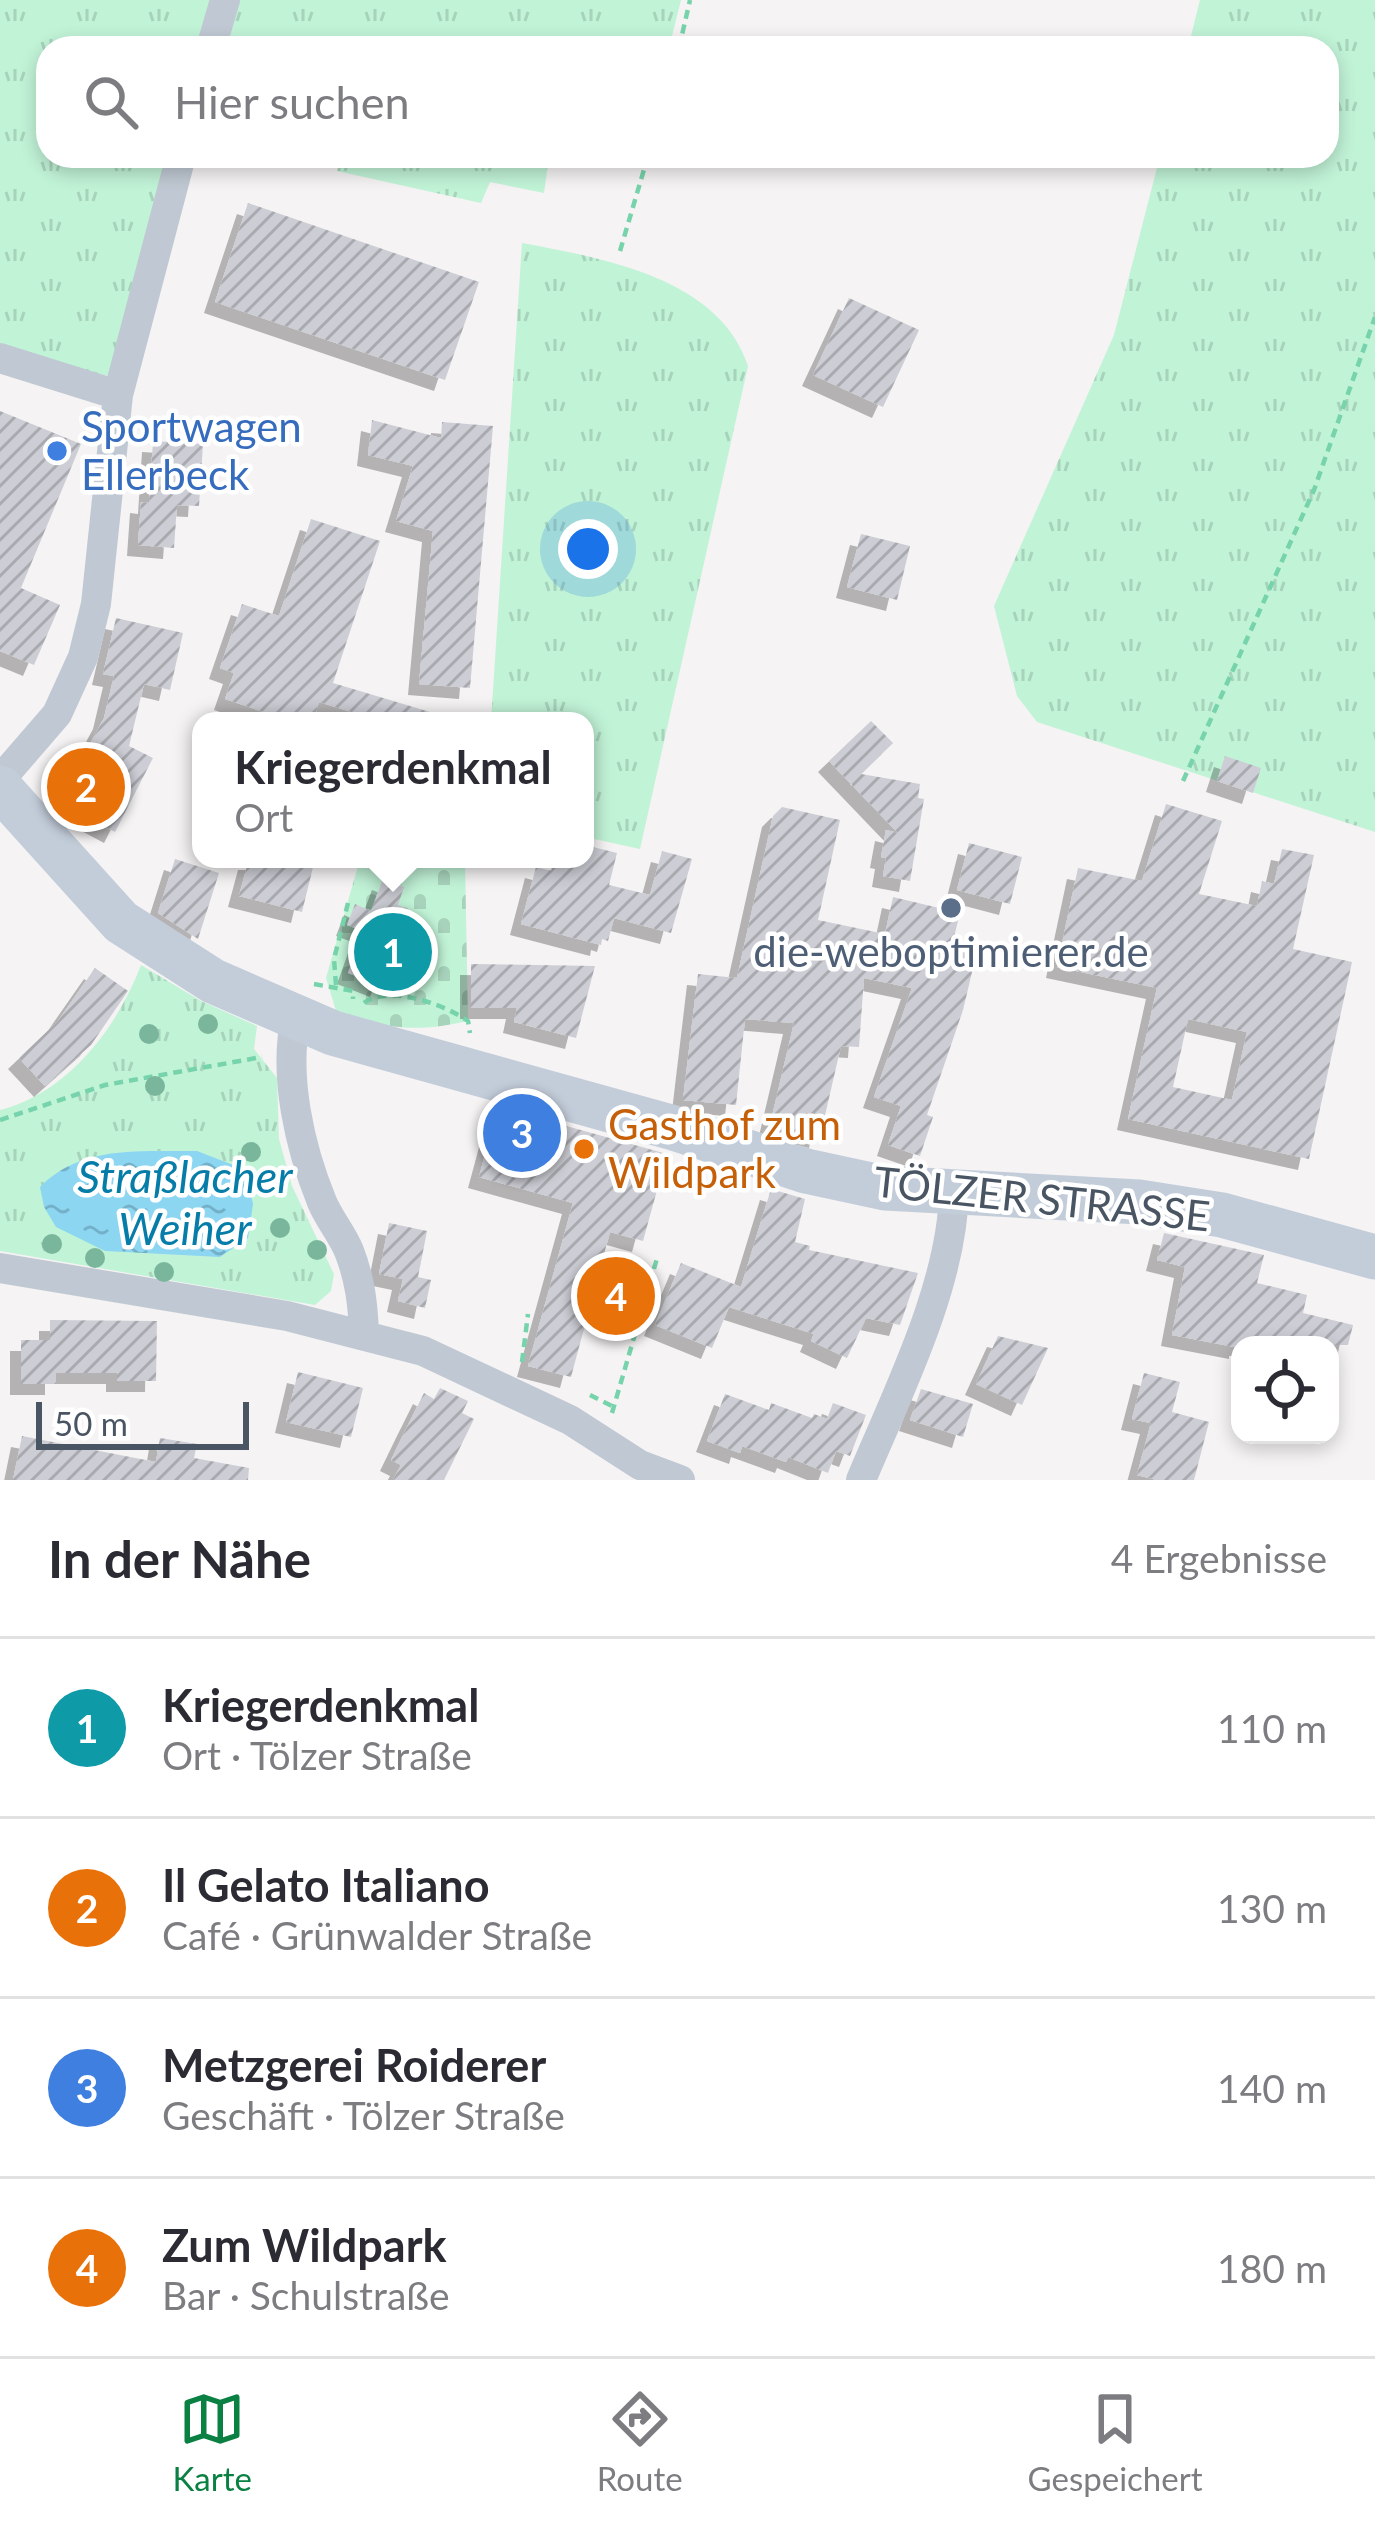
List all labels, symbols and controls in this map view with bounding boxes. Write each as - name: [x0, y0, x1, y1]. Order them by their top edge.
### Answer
- search box: [36, 36, 1339, 168]
- icon: search: [78, 69, 144, 135]
- text: Hier suchen: [174, 75, 410, 129]
- place label: Sportwagen Ellerbeck: [81, 401, 302, 499]
- marker: Sportwagen Ellerbeck: [44, 438, 70, 464]
- your location: [558, 519, 618, 579]
- popup: [192, 712, 594, 868]
- text: Kriegerdenkmal: [234, 740, 552, 794]
- pin: 2: [47, 742, 125, 832]
- text: Ort: [234, 794, 293, 840]
- marker: die-weboptimierer.de: [938, 895, 964, 921]
- pin: 1: [354, 907, 432, 997]
- place label: die-weboptimierer.de: [753, 926, 1149, 976]
- pin: 3: [483, 1088, 561, 1178]
- place label: Gasthof zum Wildpark: [608, 1099, 841, 1197]
- marker: Gasthof zum Wildpark: [571, 1136, 597, 1162]
- water label: Straßlacher Weiher: [77, 1149, 294, 1255]
- street label: TÖLZER STRASSE: [872, 1156, 1212, 1241]
- pin: 4: [577, 1251, 655, 1341]
- map controls: [1231, 1336, 1339, 1444]
- button: locate: [1231, 1336, 1339, 1444]
- scale bar: [36, 1396, 249, 1449]
- text: 50 m: [54, 1403, 128, 1443]
- text: In der Nähe: [48, 1528, 311, 1589]
- text: 4 Ergebnisse: [1111, 1535, 1327, 1581]
- text: Kriegerdenkmal: [162, 1678, 479, 1732]
- text: 1: [76, 1705, 98, 1751]
- text: 110 m: [1217, 1705, 1327, 1751]
- text: Ort · Tölzer Straße: [162, 1732, 472, 1778]
- text: Il Gelato Italiano: [162, 1858, 490, 1912]
- text: 2: [76, 1885, 98, 1931]
- text: 130 m: [1217, 1885, 1327, 1931]
- text: Café · Grünwalder Straße: [162, 1912, 592, 1958]
- text: Metzgerei Roiderer: [162, 2038, 546, 2092]
- text: 3: [76, 2065, 98, 2111]
- text: 140 m: [1217, 2065, 1327, 2111]
- text: Geschäft · Tölzer Straße: [162, 2092, 565, 2138]
- text: Zum Wildpark: [162, 2218, 447, 2272]
- text: 4: [76, 2245, 98, 2291]
- text: 180 m: [1217, 2245, 1327, 2291]
- text: Bar · Schulstraße: [162, 2272, 450, 2318]
- tab: Karte: [172, 2386, 252, 2498]
- tab: Route: [597, 2386, 683, 2498]
- tab: Gespeichert: [1028, 2386, 1203, 2498]

